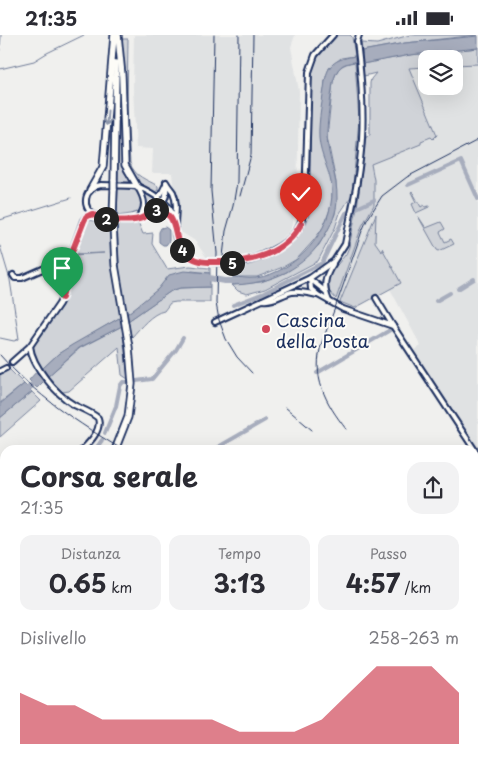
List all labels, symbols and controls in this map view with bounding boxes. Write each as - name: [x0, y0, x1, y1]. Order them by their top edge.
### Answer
- text: 21:35: [25, 4, 77, 32]
- map controls: [418, 50, 463, 95]
- button: layers: [418, 50, 463, 95]
- one-way arrow: [103, 110, 112, 126]
- pin: [280, 173, 322, 224]
- icon: check: [287, 180, 315, 208]
- pin: 3: [144, 197, 168, 223]
- text: 3: [152, 200, 161, 221]
- pin: 2: [94, 207, 118, 231]
- text: 2: [102, 209, 111, 230]
- pin: 4: [170, 237, 194, 263]
- text: 4: [178, 240, 187, 261]
- pin: [41, 247, 83, 298]
- pin: 5: [220, 251, 244, 275]
- text: 5: [228, 253, 237, 274]
- icon: arrive: [48, 254, 76, 282]
- place label: Cascina della Posta: [276, 306, 370, 354]
- marker: Cascina della Posta: [260, 323, 272, 335]
- text: Corsa serale: [20, 454, 198, 497]
- button: share: [407, 462, 459, 514]
- text: 21:35: [20, 495, 64, 519]
- text: Distanza: [60, 543, 121, 564]
- text: Tempo: [218, 543, 261, 564]
- text: Passo: [370, 543, 407, 564]
- text: 0.65: [49, 564, 107, 602]
- text: 3:13: [213, 564, 266, 602]
- text: 4:57: [346, 564, 400, 602]
- text: km: [107, 577, 132, 598]
- text: /km: [400, 577, 431, 598]
- text: Dislivello: [20, 625, 86, 649]
- text: 258–263 m: [369, 625, 459, 649]

